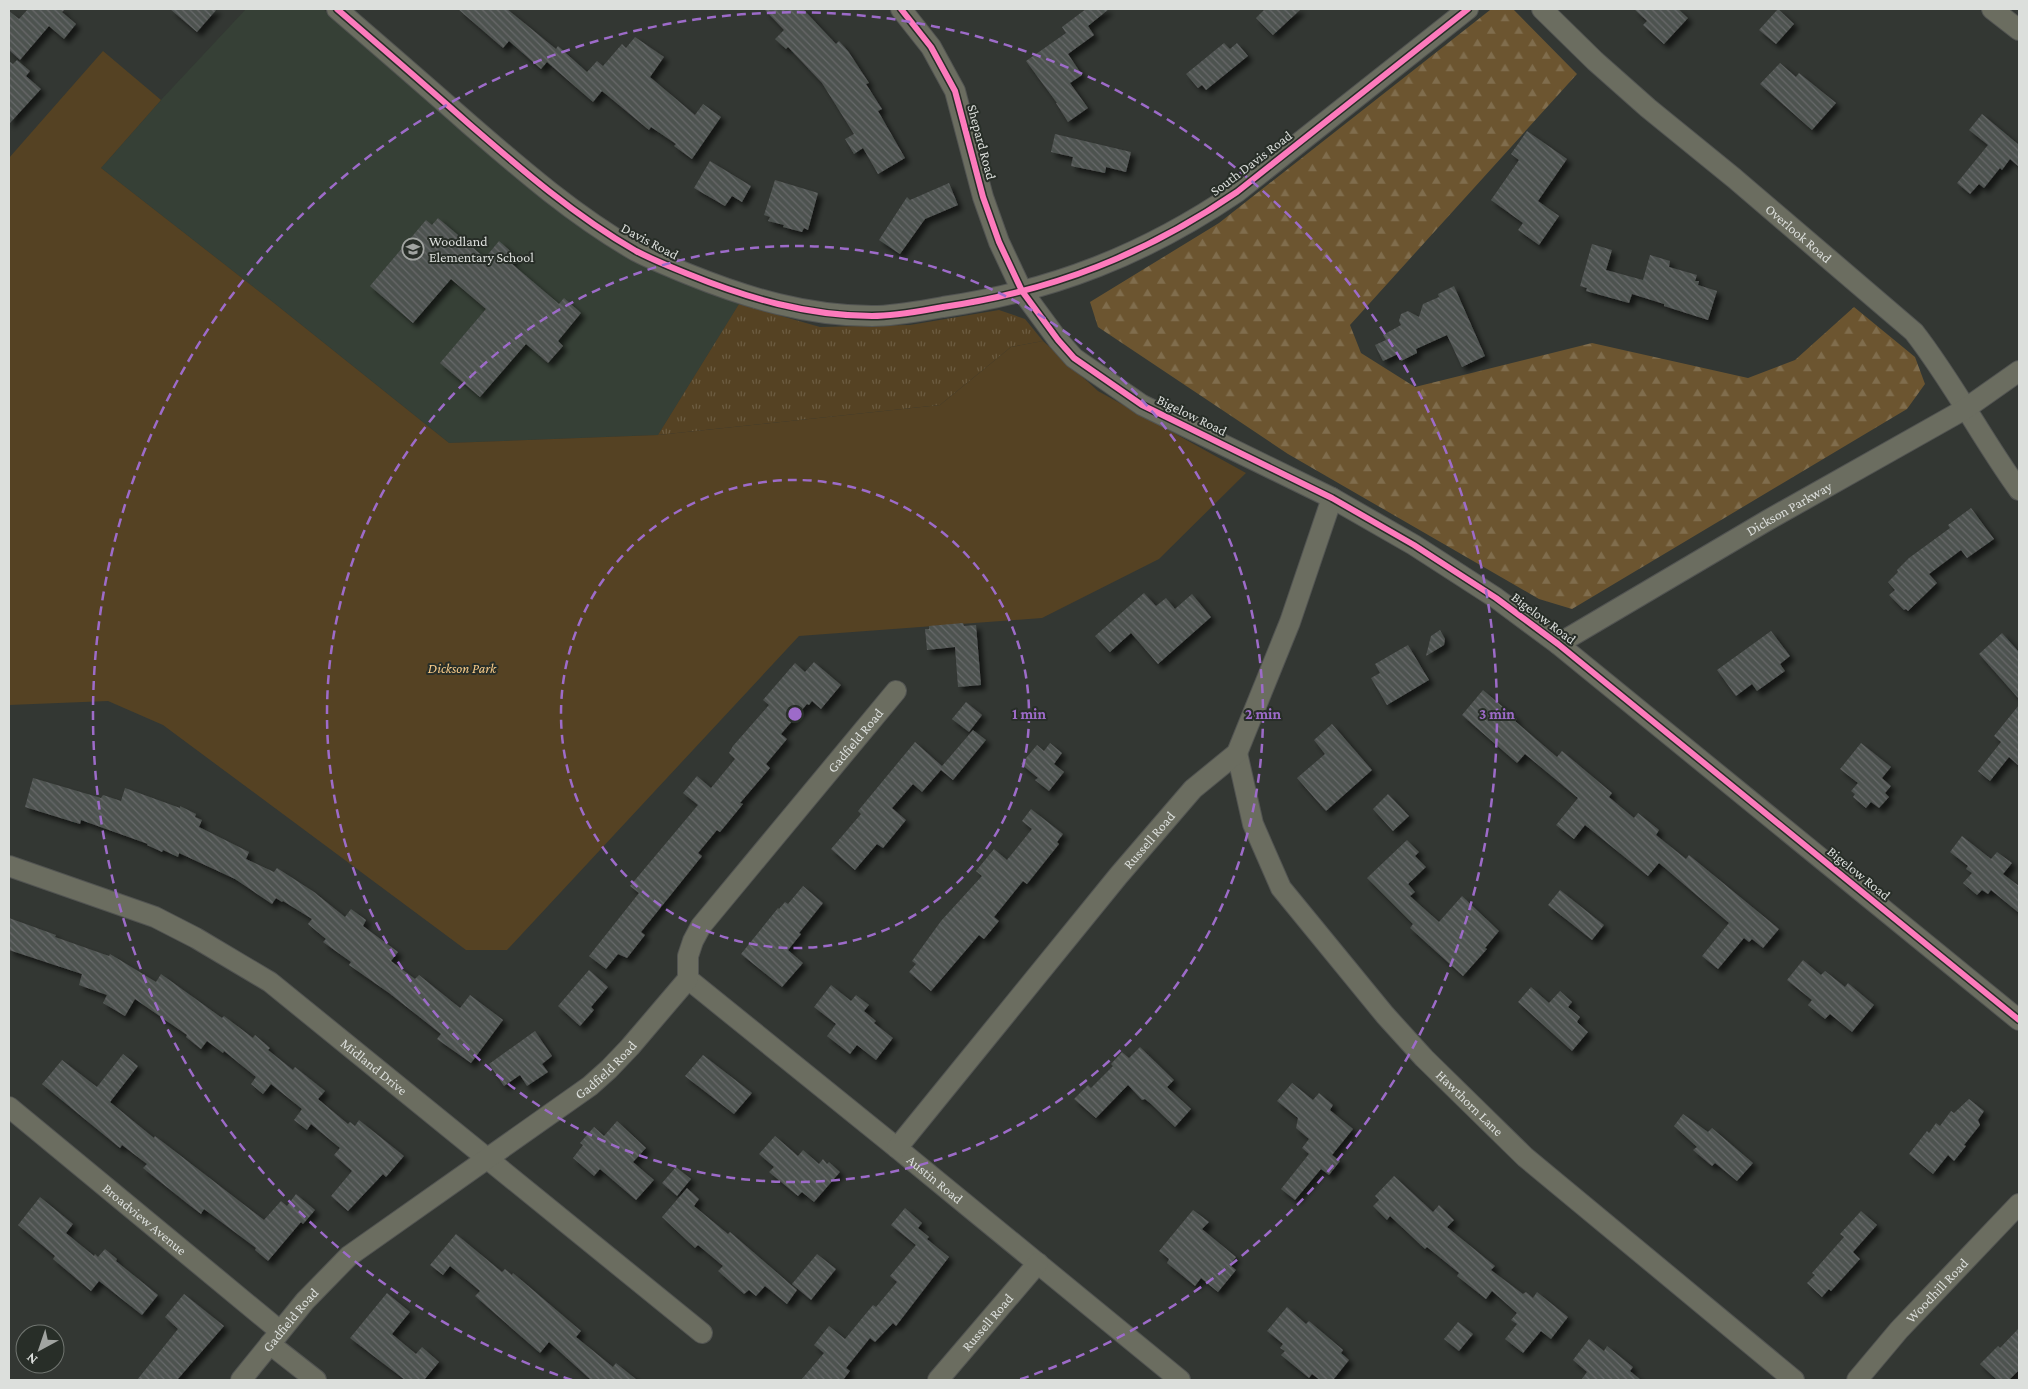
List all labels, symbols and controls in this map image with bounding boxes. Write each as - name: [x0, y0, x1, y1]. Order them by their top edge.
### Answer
- street label: Shepard Road: [964, 103, 1000, 182]
- street label: South Davis Road: [1207, 127, 1295, 199]
- street label: Overlook Road: [1762, 201, 1835, 266]
- street label: Davis Road: [619, 219, 682, 263]
- place label: Woodland Elementary School: [429, 233, 534, 265]
- school or university icon: Woodland Elementary School: [401, 237, 425, 261]
- street label: Bigelow Road: [1154, 391, 1230, 439]
- street label: Dickson Parkway: [1743, 477, 1835, 539]
- street label: Bigelow Road: [1509, 589, 1580, 648]
- park label: Dickson Park: [428, 660, 497, 676]
- street label: Gadfield Road: [824, 704, 887, 776]
- centre of rings: [786, 705, 804, 723]
- text: 1 min: [1012, 706, 1046, 722]
- text: 2 min: [1245, 706, 1281, 722]
- text: 3 min: [1479, 706, 1515, 722]
- street label: Russell Road: [1120, 808, 1179, 872]
- street label: Bigelow Road: [1824, 843, 1894, 904]
- street label: Midland Drive: [338, 1035, 411, 1098]
- street label: Gadfield Road: [572, 1037, 640, 1102]
- street label: Hawthorn Lane: [1433, 1067, 1507, 1139]
- street label: Austin Road: [904, 1152, 967, 1207]
- street label: Broadview Avenue: [100, 1180, 190, 1258]
- street label: Woodhill Road: [1902, 1254, 1972, 1326]
- street label: Gadfield Road: [259, 1284, 322, 1355]
- street label: Russell Road: [958, 1290, 1017, 1354]
- north arrow: [15, 1324, 65, 1374]
- text: N: [22, 1349, 40, 1368]

